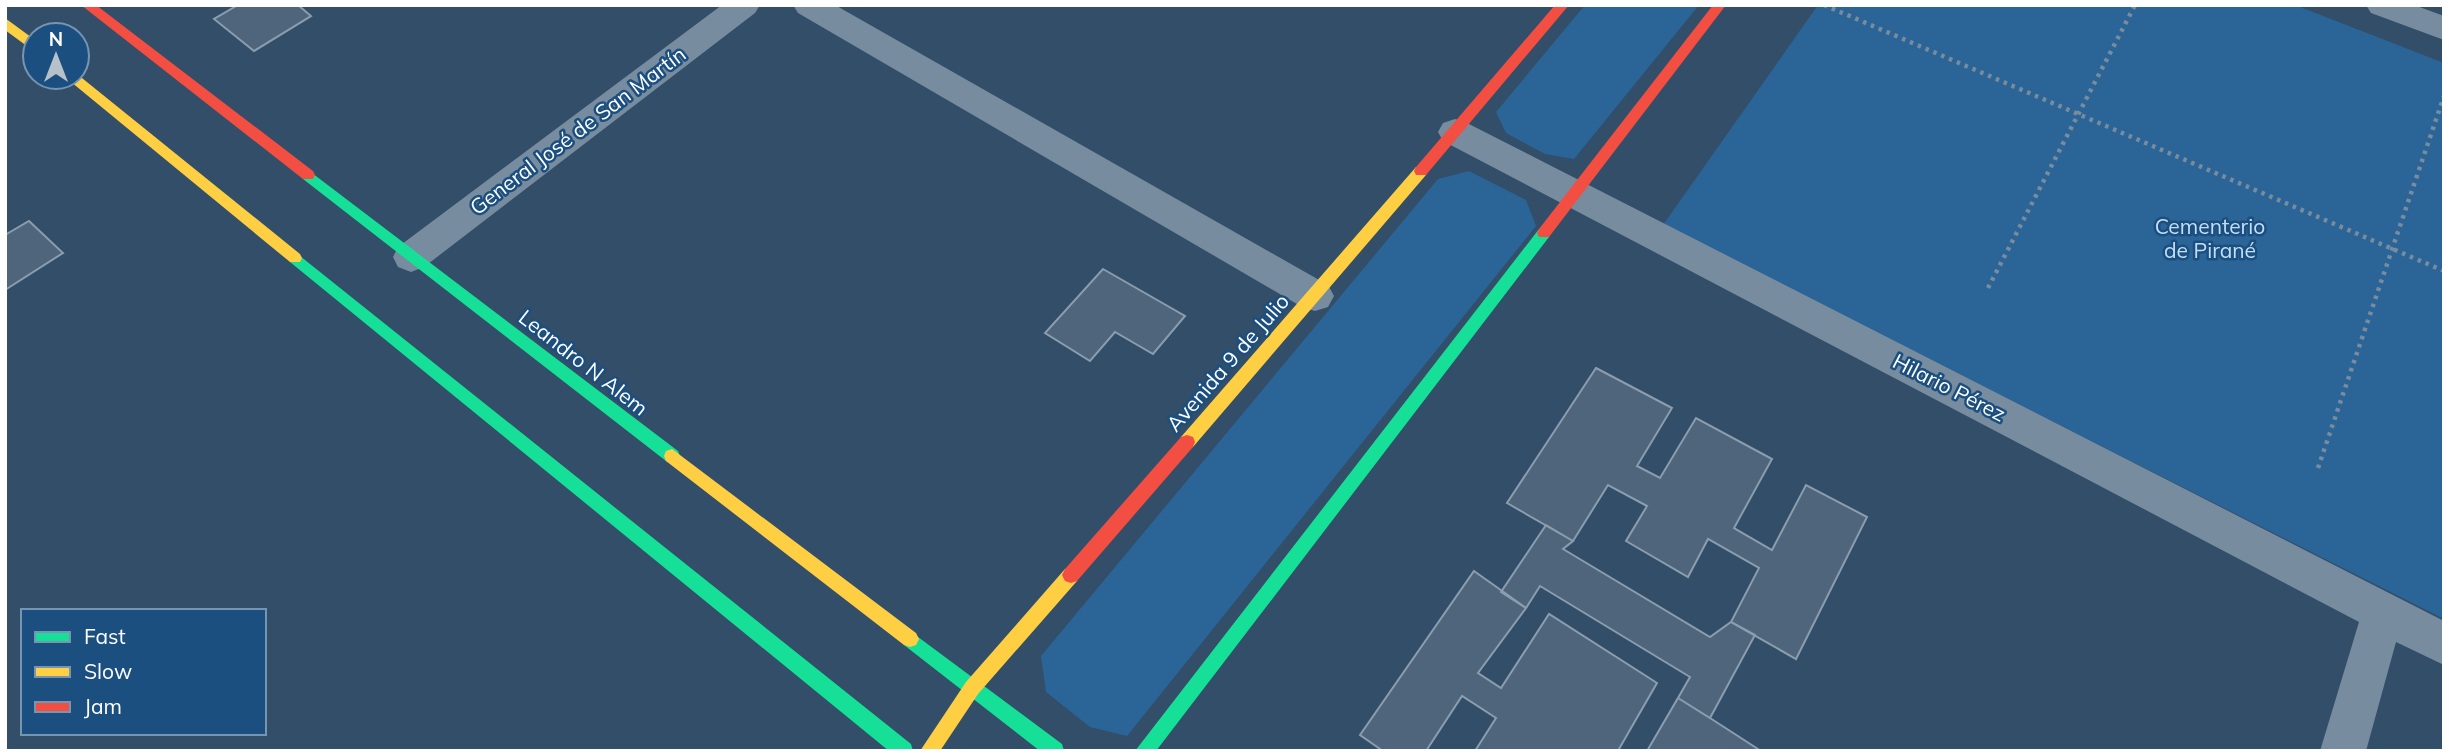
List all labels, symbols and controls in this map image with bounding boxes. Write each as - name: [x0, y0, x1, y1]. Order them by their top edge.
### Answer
- north arrow: [21, 21, 91, 91]
- text: N: [49, 27, 63, 51]
- street label: General José de San Martín: [464, 40, 691, 220]
- park label: Cementerio de Pirané: [2155, 213, 2265, 263]
- street label: Avenida 9 de Julio: [1160, 288, 1294, 436]
- street label: Leandro N Alem: [514, 304, 653, 421]
- street label: Hilario Pérez: [1889, 348, 2010, 427]
- legend: [21, 609, 266, 735]
- text: Fast: [84, 623, 126, 649]
- text: Slow: [84, 658, 132, 684]
- text: Jam: [84, 693, 122, 719]

